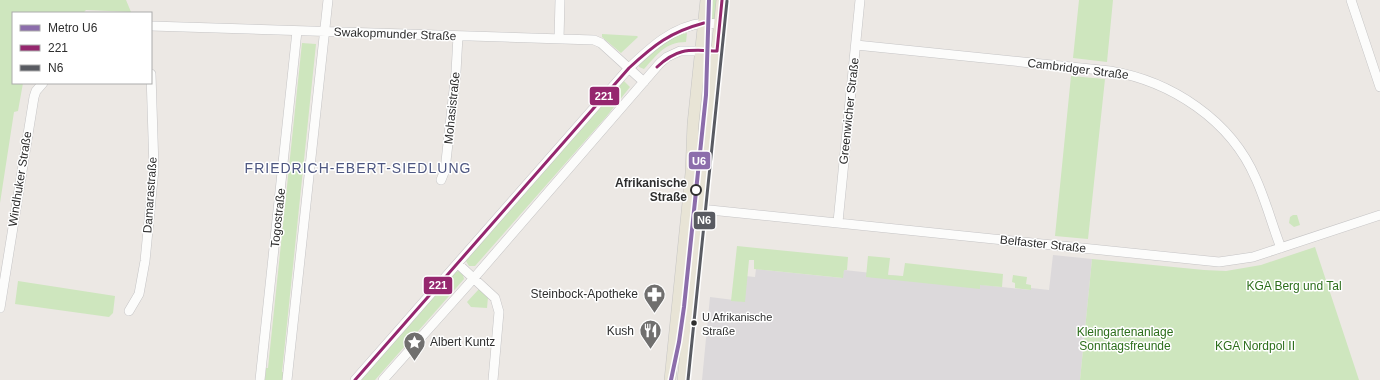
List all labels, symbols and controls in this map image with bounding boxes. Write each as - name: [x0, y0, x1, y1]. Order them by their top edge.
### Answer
- legend: [12, 12, 152, 84]
- text: Metro U6: [48, 21, 98, 35]
- street label: Swakopmunder Straße: [333, 25, 457, 43]
- text: 221: [48, 41, 68, 55]
- street label: Cambridger Straße: [1027, 56, 1130, 82]
- street label: Greenwicher Straße: [836, 57, 862, 165]
- text: N6: [48, 61, 64, 75]
- street label: Mohasistraße: [441, 71, 463, 145]
- line badge: 221: [589, 86, 620, 106]
- text: 221: [595, 90, 613, 102]
- street label: Windhuker Straße: [6, 130, 35, 228]
- line badge: U6: [688, 151, 711, 170]
- text: U6: [692, 155, 706, 167]
- street label: Damarastraße: [140, 156, 160, 234]
- district label: FRIEDRICH-EBERT-SIEDLUNG: [245, 160, 471, 176]
- place label: Afrikanische Straße: [615, 176, 687, 204]
- marker: Afrikanische Straße: [690, 184, 702, 196]
- street label: Togostraße: [268, 187, 288, 249]
- line badge: N6: [693, 211, 716, 230]
- text: N6: [697, 214, 711, 226]
- street label: Belfaster Straße: [999, 233, 1087, 256]
- line badge: 221: [423, 276, 453, 295]
- text: 221: [429, 279, 447, 291]
- park label: KGA Berg und Tal: [1246, 279, 1342, 293]
- pharmacy icon: Steinbock-Apotheke: [641, 281, 667, 314]
- place label: Steinbock-Apotheke: [531, 287, 638, 301]
- place label: U Afrikanische Straße: [702, 311, 772, 337]
- restaurant icon: Kush: [637, 318, 663, 351]
- marker: U Afrikanische Straße: [689, 318, 699, 328]
- place label: Kush: [607, 324, 634, 338]
- park label: Kleingartenanlage Sonntagsfreunde: [1077, 325, 1174, 353]
- place icon: Albert Kuntz: [402, 329, 428, 362]
- place label: Albert Kuntz: [430, 335, 495, 349]
- park label: KGA Nordpol II: [1215, 339, 1295, 353]

